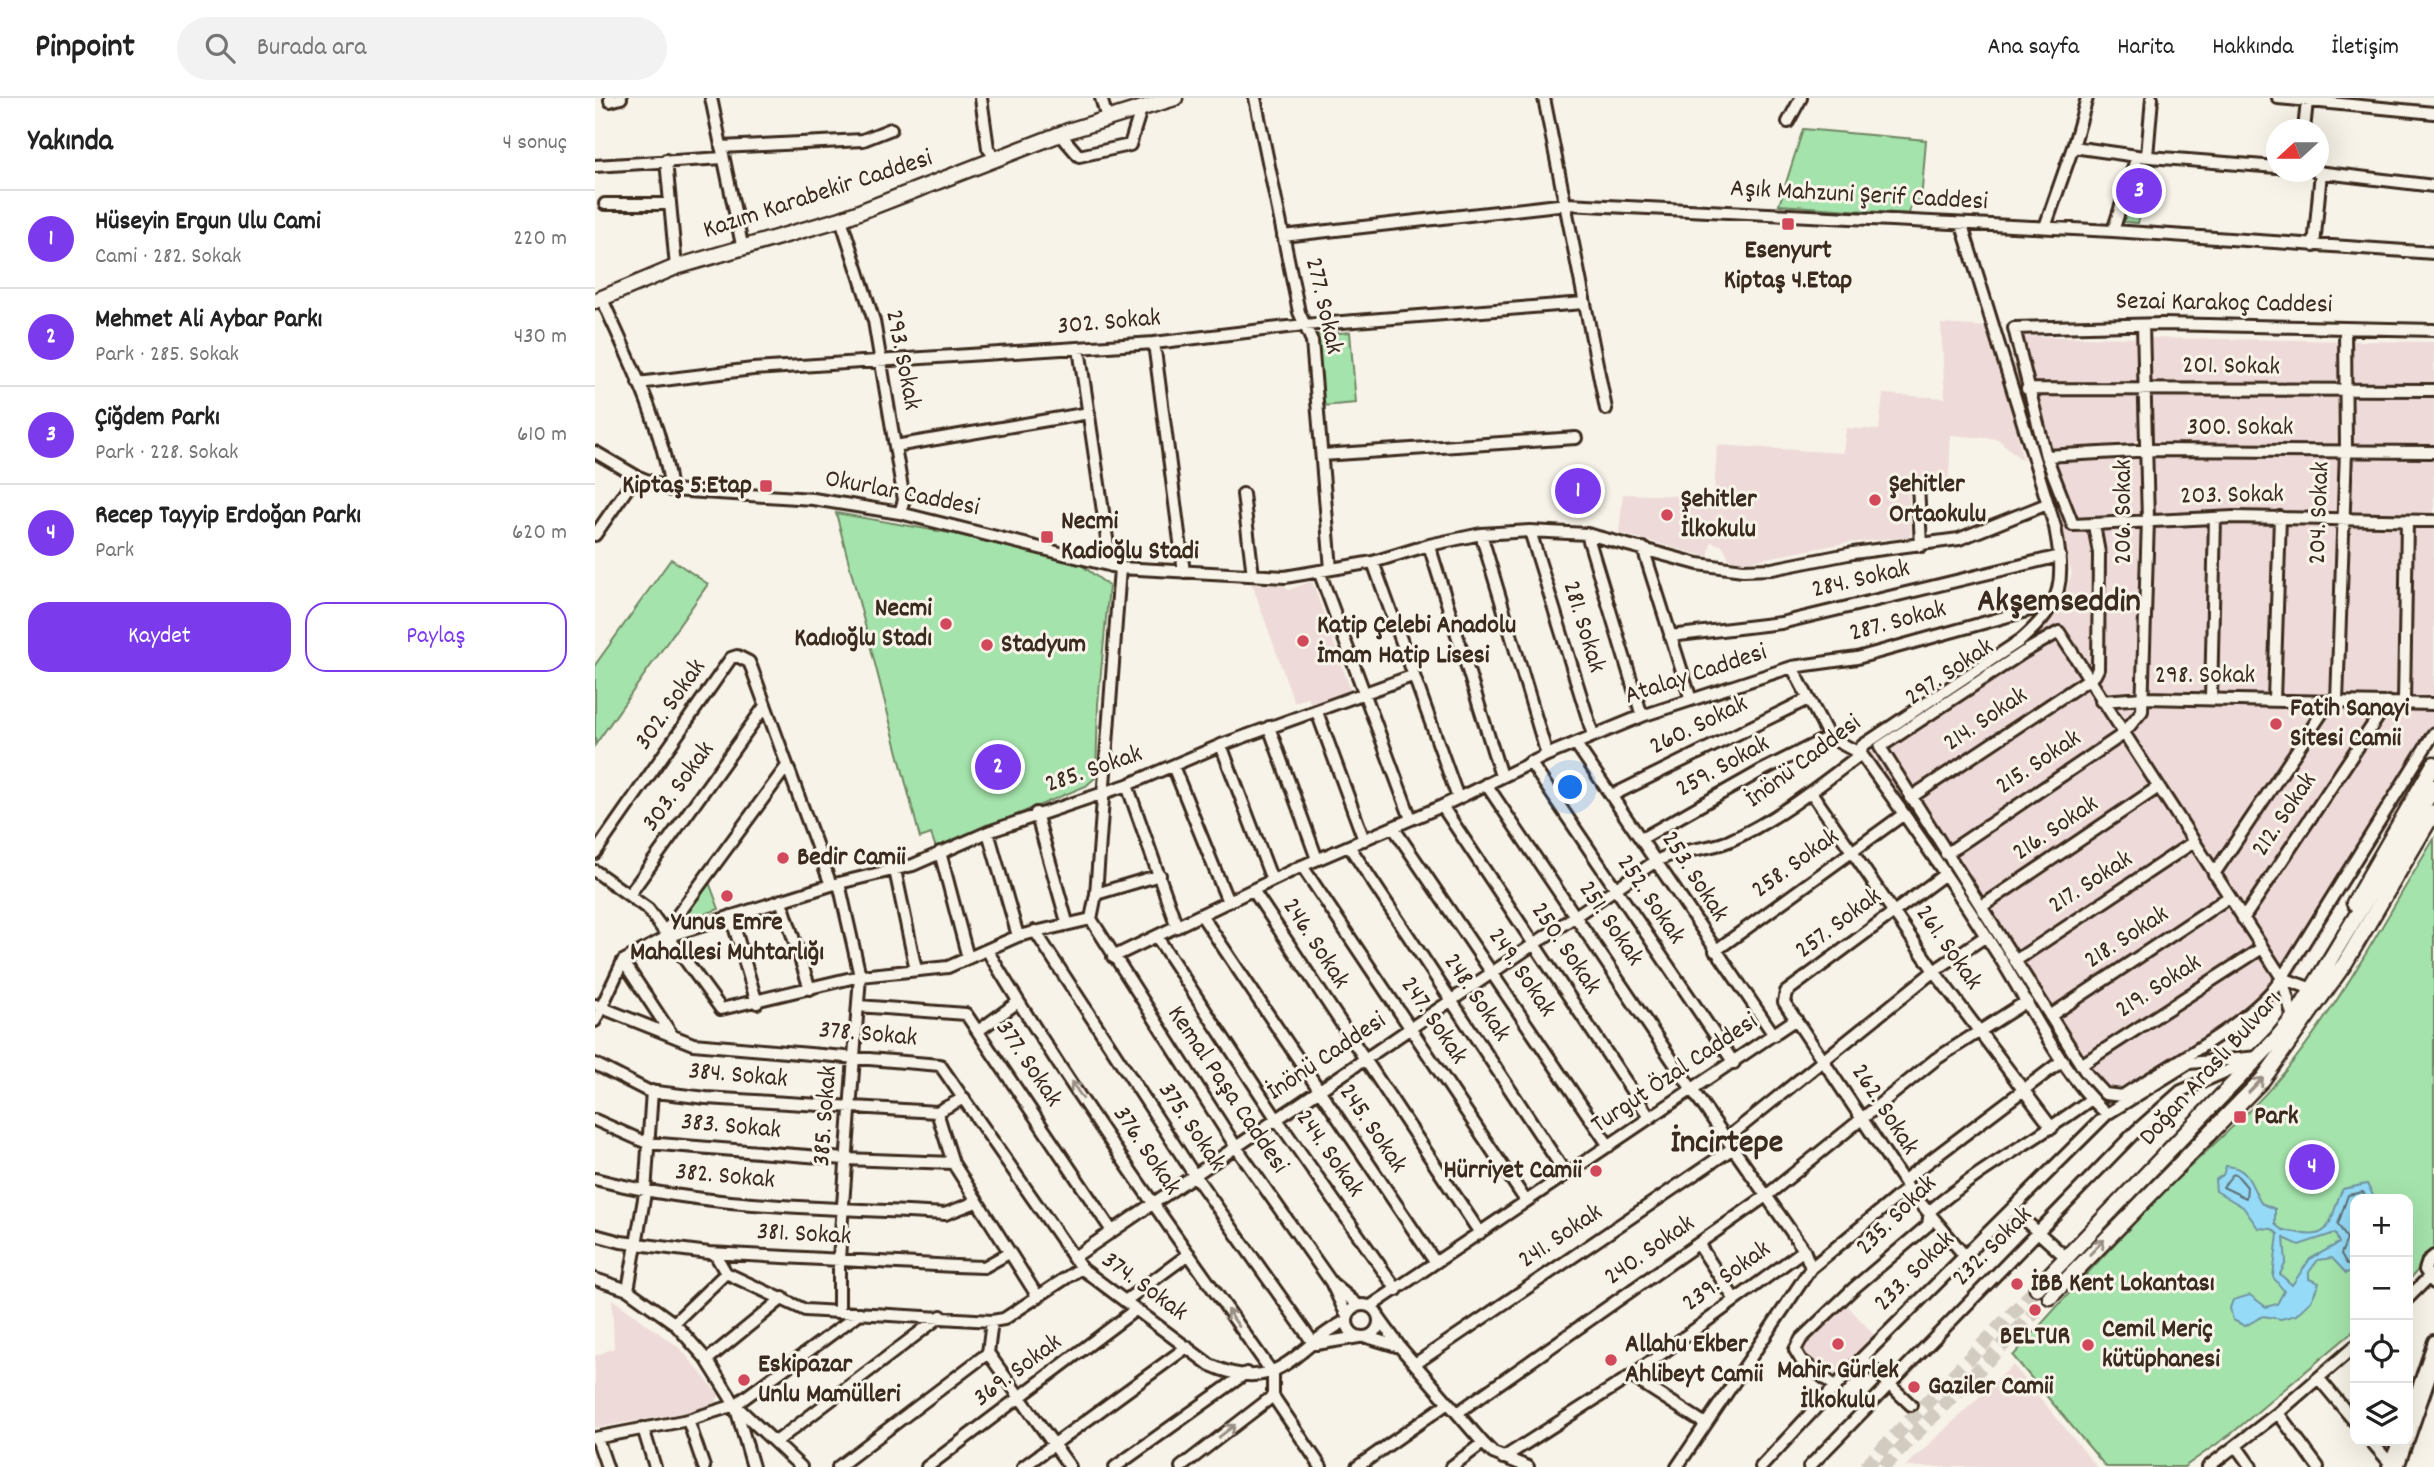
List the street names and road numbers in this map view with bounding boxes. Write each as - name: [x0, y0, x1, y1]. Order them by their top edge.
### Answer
- street label: Kazım Karabekir Caddesi: [699, 140, 938, 250]
- street label: Aşık Mahzuni Şerif Caddesi: [1729, 171, 1989, 221]
- street label: 277. Sokak: [1294, 254, 1352, 358]
- street label: Sezai Karakoç Caddesi: [2115, 284, 2333, 324]
- street label: 302. Sokak: [1056, 300, 1162, 346]
- street label: 293. Sokak: [874, 307, 930, 413]
- street label: 201. Sokak: [2182, 348, 2280, 386]
- street label: 300. Sokak: [2187, 410, 2293, 447]
- street label: 206. Sokak: [2106, 459, 2143, 565]
- street label: Okurlar Caddesi: [821, 461, 983, 527]
- street label: 204. Sokak: [2300, 461, 2340, 565]
- street label: 203. Sokak: [2180, 477, 2284, 515]
- street label: 284. Sokak: [1808, 551, 1914, 609]
- street label: 281. Sokak: [1552, 576, 1614, 678]
- street label: 287. Sokak: [1846, 591, 1950, 653]
- street label: 297. Sokak: [1898, 630, 2002, 716]
- street label: Atalay Caddesi: [1620, 635, 1772, 715]
- street label: 302. Sokak: [626, 652, 716, 758]
- street label: 298. Sokak: [2155, 658, 2255, 695]
- street label: 214. Sokak: [1936, 678, 2036, 762]
- street label: 260. Sokak: [1644, 686, 1754, 766]
- street label: İnönü Caddesi: [1738, 706, 1870, 818]
- street label: 215. Sokak: [1989, 721, 2089, 805]
- street label: 259. Sokak: [1669, 726, 1777, 808]
- street label: 303. Sokak: [633, 734, 725, 840]
- street label: 285. Sokak: [1040, 736, 1148, 804]
- street label: 212. Sokak: [2243, 765, 2327, 865]
- street label: 216. Sokak: [2006, 787, 2106, 871]
- street label: 258. Sokak: [1744, 819, 1848, 909]
- street label: 253. Sokak: [1651, 824, 1737, 930]
- street label: 217. Sokak: [2042, 842, 2140, 924]
- street label: 252. Sokak: [1606, 848, 1694, 952]
- street label: 251. Sokak: [1568, 874, 1652, 974]
- street label: 257. Sokak: [1788, 879, 1890, 969]
- street label: 246. Sokak: [1272, 891, 1358, 997]
- street label: 250. Sokak: [1520, 895, 1610, 1003]
- street label: 218. Sokak: [2077, 897, 2177, 979]
- street label: 261. Sokak: [1905, 898, 1991, 998]
- street label: 249. Sokak: [1477, 921, 1565, 1025]
- street label: 219. Sokak: [2109, 945, 2209, 1029]
- street label: 248. Sokak: [1433, 946, 1519, 1050]
- street label: 247. Sokak: [1390, 970, 1476, 1072]
- street label: Doğan Araslı Bulvarı: [2131, 983, 2291, 1155]
- street label: Kemal Paşa Caddesi: [1157, 999, 1297, 1182]
- street label: İnönü Caddesi: [1260, 1003, 1394, 1111]
- street label: Turgut Özal Caddesi: [1584, 1004, 1766, 1144]
- street label: 378. Sokak: [817, 1012, 919, 1058]
- street label: 377. Sokak: [985, 1013, 1071, 1115]
- street label: 384. Sokak: [687, 1053, 789, 1099]
- street label: 262. Sokak: [1841, 1057, 1927, 1163]
- street label: 385. Sokak: [804, 1064, 848, 1168]
- street label: 375. Sokak: [1148, 1075, 1234, 1179]
- street label: 245. Sokak: [1328, 1077, 1416, 1181]
- street label: 376. Sokak: [1102, 1099, 1190, 1203]
- street label: 244. Sokak: [1285, 1103, 1373, 1205]
- street label: 383. Sokak: [679, 1104, 783, 1150]
- street label: 382. Sokak: [674, 1154, 776, 1200]
- street label: 235. Sokak: [1848, 1167, 1946, 1265]
- street label: 241. Sokak: [1511, 1195, 1611, 1279]
- street label: 232. Sokak: [1944, 1198, 2042, 1296]
- street label: 240. Sokak: [1597, 1206, 1703, 1296]
- street label: 381. Sokak: [756, 1214, 852, 1256]
- street label: 233. Sokak: [1866, 1223, 1964, 1321]
- street label: 239. Sokak: [1675, 1232, 1779, 1322]
- street label: 374. Sokak: [1093, 1243, 1195, 1331]
- street label: 369. Sokak: [966, 1325, 1070, 1417]

